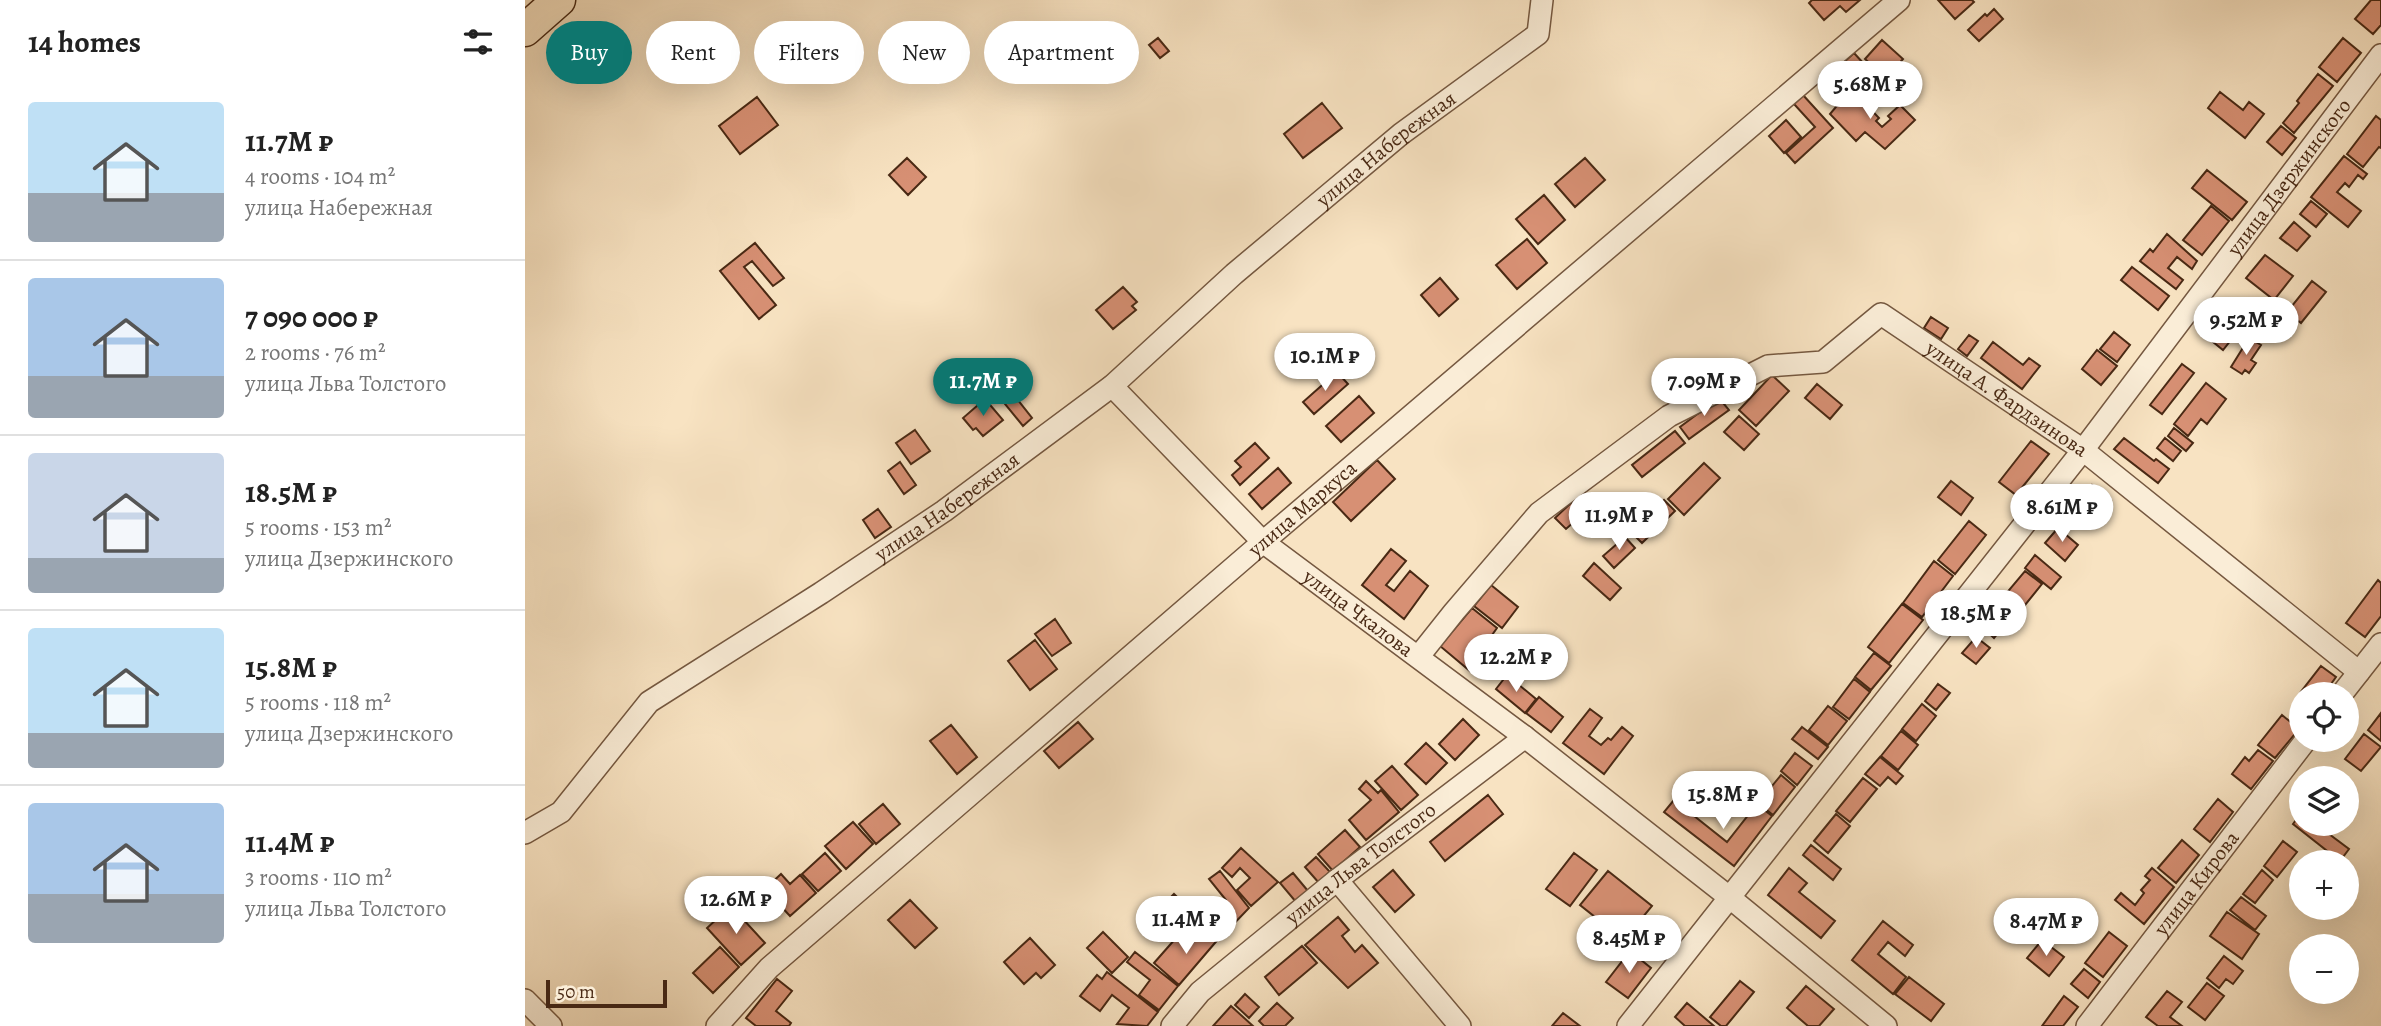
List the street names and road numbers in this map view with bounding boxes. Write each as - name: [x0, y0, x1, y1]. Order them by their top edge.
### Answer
- street label: улица Набережная: [1309, 84, 1462, 214]
- street label: улица Дзержинского: [2220, 93, 2357, 262]
- street label: улица А. Фардзинова: [1919, 334, 2094, 464]
- street label: улица Набережная: [868, 446, 1025, 568]
- street label: улица Маркуса: [1241, 454, 1363, 563]
- street label: улица Чкалова: [1297, 562, 1420, 664]
- street label: улица Льва Толстого: [1279, 796, 1442, 931]
- street label: улица Кирова: [2147, 825, 2246, 942]

